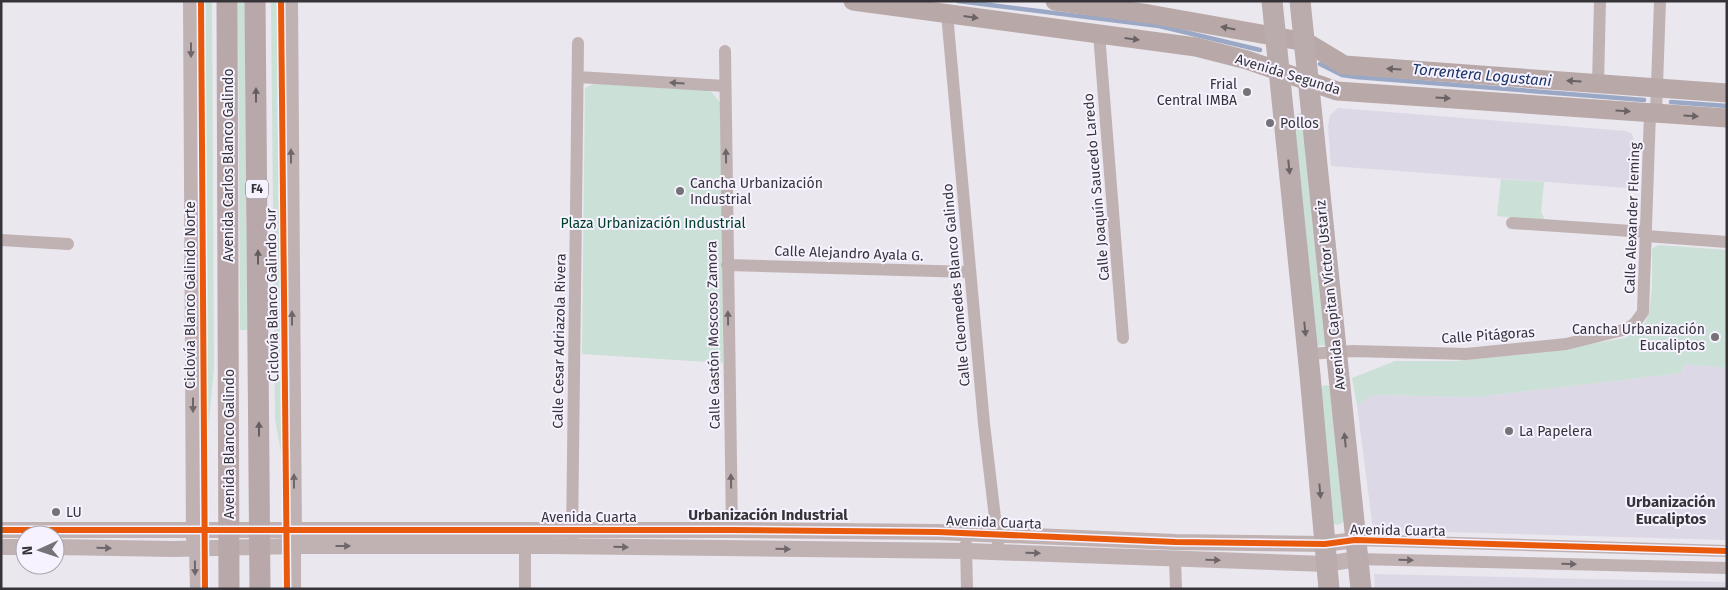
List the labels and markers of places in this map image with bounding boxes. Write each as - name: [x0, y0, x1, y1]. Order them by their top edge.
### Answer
- place label: Frial Central IMBA: [1157, 76, 1237, 109]
- marker: Frial Central IMBA: [1241, 86, 1253, 98]
- place label: Pollos: [1280, 115, 1319, 132]
- marker: Pollos: [1264, 117, 1276, 129]
- place label: Cancha Urbanización Industrial: [690, 175, 823, 208]
- marker: Cancha Urbanización Industrial: [674, 185, 686, 197]
- place label: Cancha Urbanización Eucaliptos: [1572, 321, 1705, 354]
- marker: Cancha Urbanización Eucaliptos: [1709, 331, 1721, 343]
- place label: La Papelera: [1519, 423, 1592, 440]
- marker: La Papelera: [1503, 425, 1515, 437]
- place label: LU: [66, 504, 82, 521]
- marker: LU: [50, 506, 62, 518]

